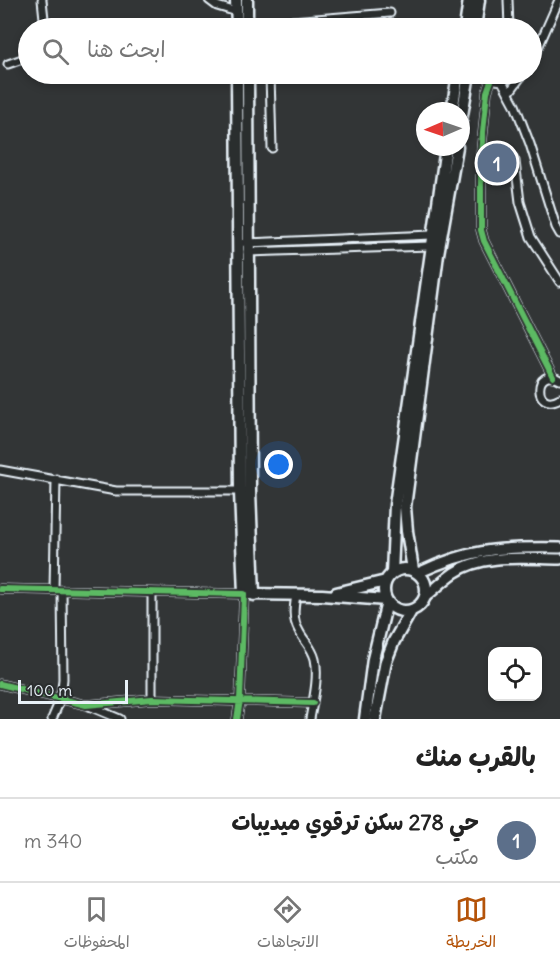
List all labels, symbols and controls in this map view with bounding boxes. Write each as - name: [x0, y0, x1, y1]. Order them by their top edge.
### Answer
- search box: [18, 18, 542, 84]
- icon: search: [39, 35, 72, 68]
- text: ابحث هنا: [87, 35, 166, 63]
- north arrow: [416, 102, 470, 156]
- pin: 1: [478, 140, 516, 186]
- your location: [264, 450, 293, 479]
- map controls: [488, 647, 542, 701]
- button: locate: [488, 647, 542, 701]
- scale bar: [18, 677, 128, 704]
- text: 100 m: [27, 680, 72, 700]
- text: بالقرب منك: [416, 740, 536, 773]
- text: حي 278 سكن ترقوي ميديبات: [232, 808, 479, 836]
- text: 340 m: [24, 828, 82, 853]
- text: 1: [513, 828, 520, 853]
- text: مكتب: [435, 844, 479, 869]
- tab: المحفوظات: [64, 893, 130, 956]
- tab: الاتجاهات: [257, 893, 319, 956]
- tab: الخريطة: [446, 893, 496, 956]

